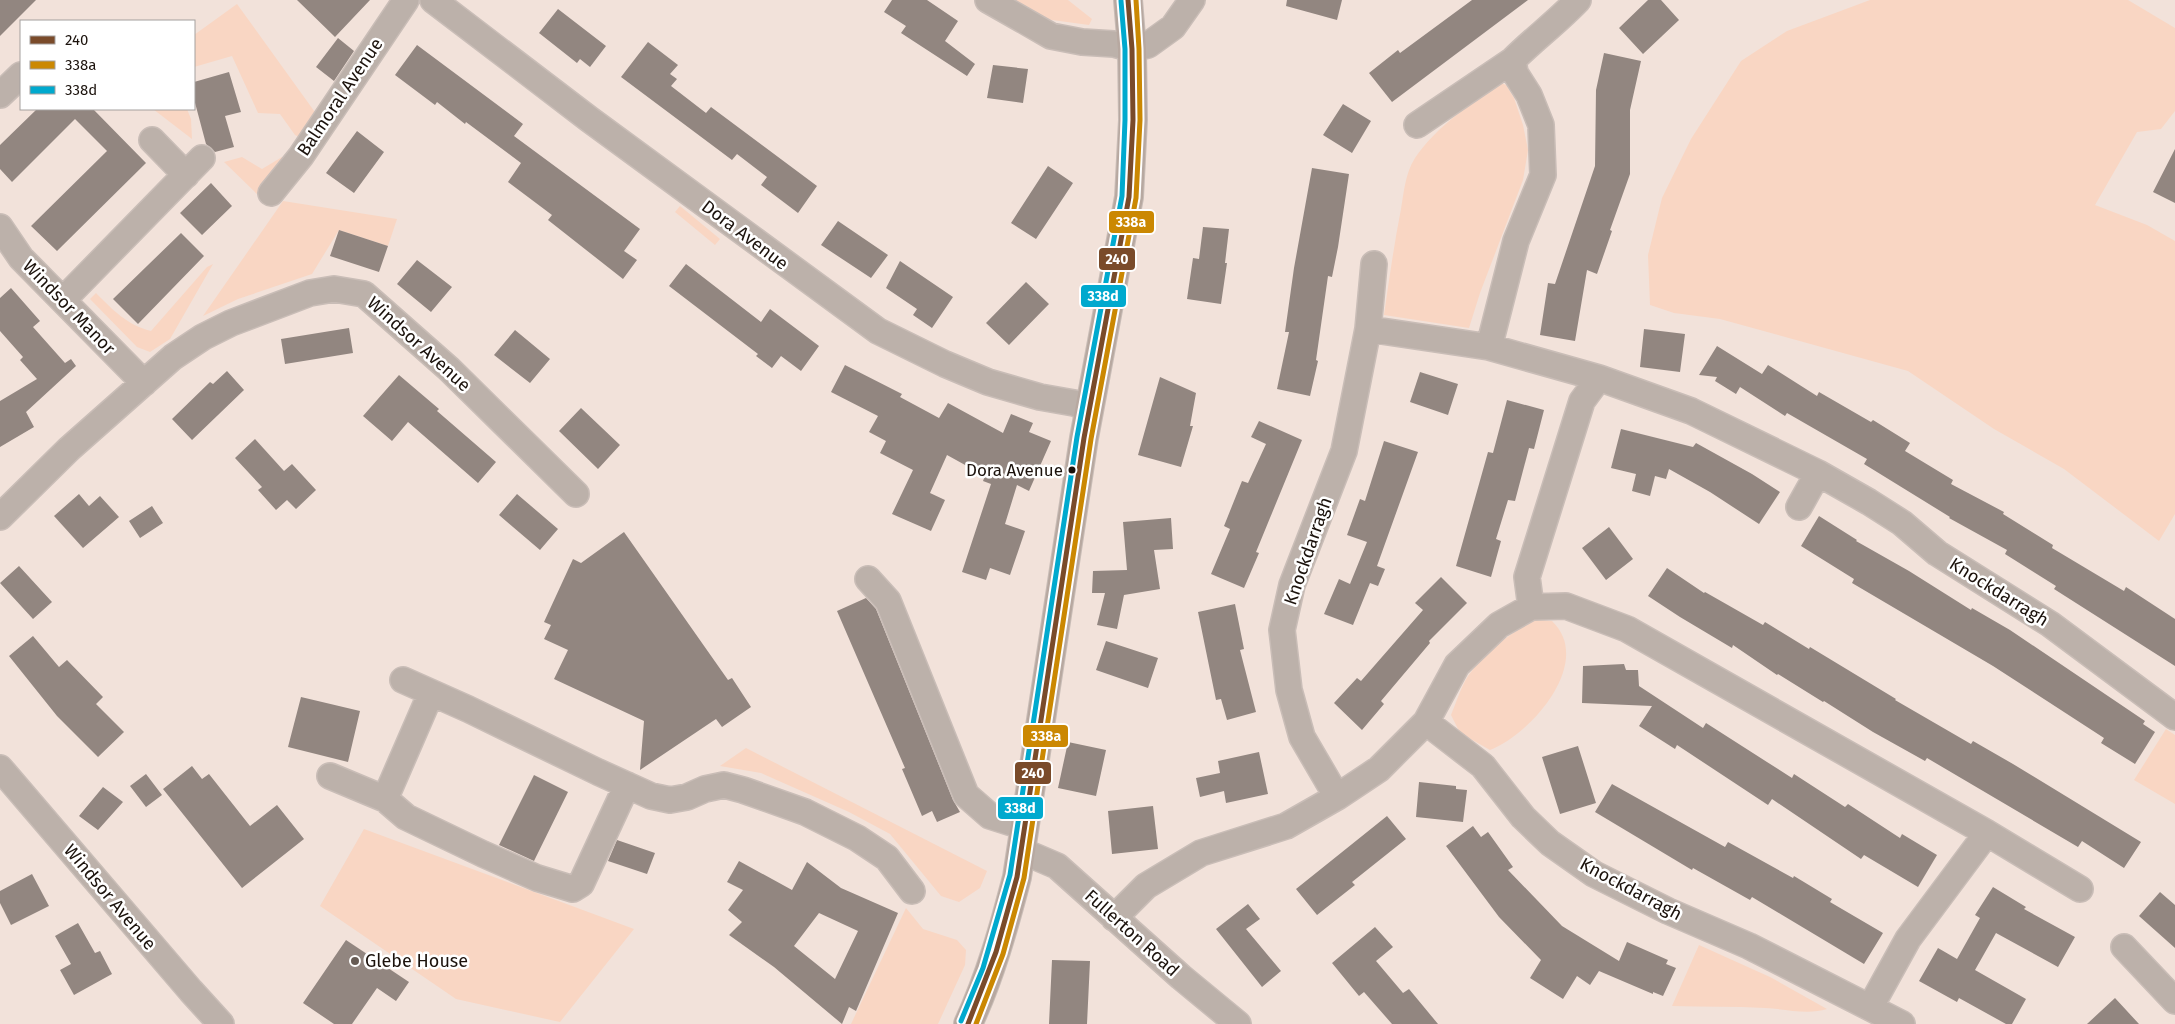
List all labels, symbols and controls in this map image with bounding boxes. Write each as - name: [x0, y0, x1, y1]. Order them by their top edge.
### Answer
- legend: [20, 20, 195, 110]
- text: 240: [65, 31, 88, 49]
- street label: Balmoral Avenue: [292, 34, 388, 160]
- text: 338a: [65, 56, 96, 74]
- text: 338d: [65, 81, 97, 99]
- street label: Dora Avenue: [697, 195, 793, 275]
- line badge: 338a: [1108, 210, 1155, 234]
- text: 338a: [1115, 214, 1147, 231]
- line badge: 240: [1098, 247, 1136, 271]
- text: 240: [1106, 251, 1128, 268]
- street label: Windsor Manor: [18, 255, 120, 359]
- line badge: 338d: [1080, 284, 1127, 308]
- text: 338d: [1086, 288, 1119, 305]
- street label: Windsor Avenue: [363, 292, 475, 396]
- place label: Dora Avenue: [966, 460, 1063, 481]
- marker: Dora Avenue: [1067, 465, 1077, 475]
- street label: Knockdarragh: [1279, 494, 1337, 608]
- street label: Knockdarragh: [1945, 553, 2053, 631]
- line badge: 338a: [1022, 724, 1069, 748]
- text: 338a: [1030, 728, 1062, 745]
- line badge: 240: [1014, 761, 1052, 785]
- text: 240: [1022, 765, 1044, 782]
- line badge: 338d: [997, 796, 1044, 820]
- text: 338d: [1003, 800, 1036, 817]
- street label: Windsor Avenue: [59, 840, 161, 954]
- street label: Knockdarragh: [1576, 853, 1686, 925]
- street label: Fullerton Road: [1080, 885, 1184, 981]
- place label: Glebe House: [365, 950, 468, 972]
- marker: Glebe House: [349, 955, 361, 967]

